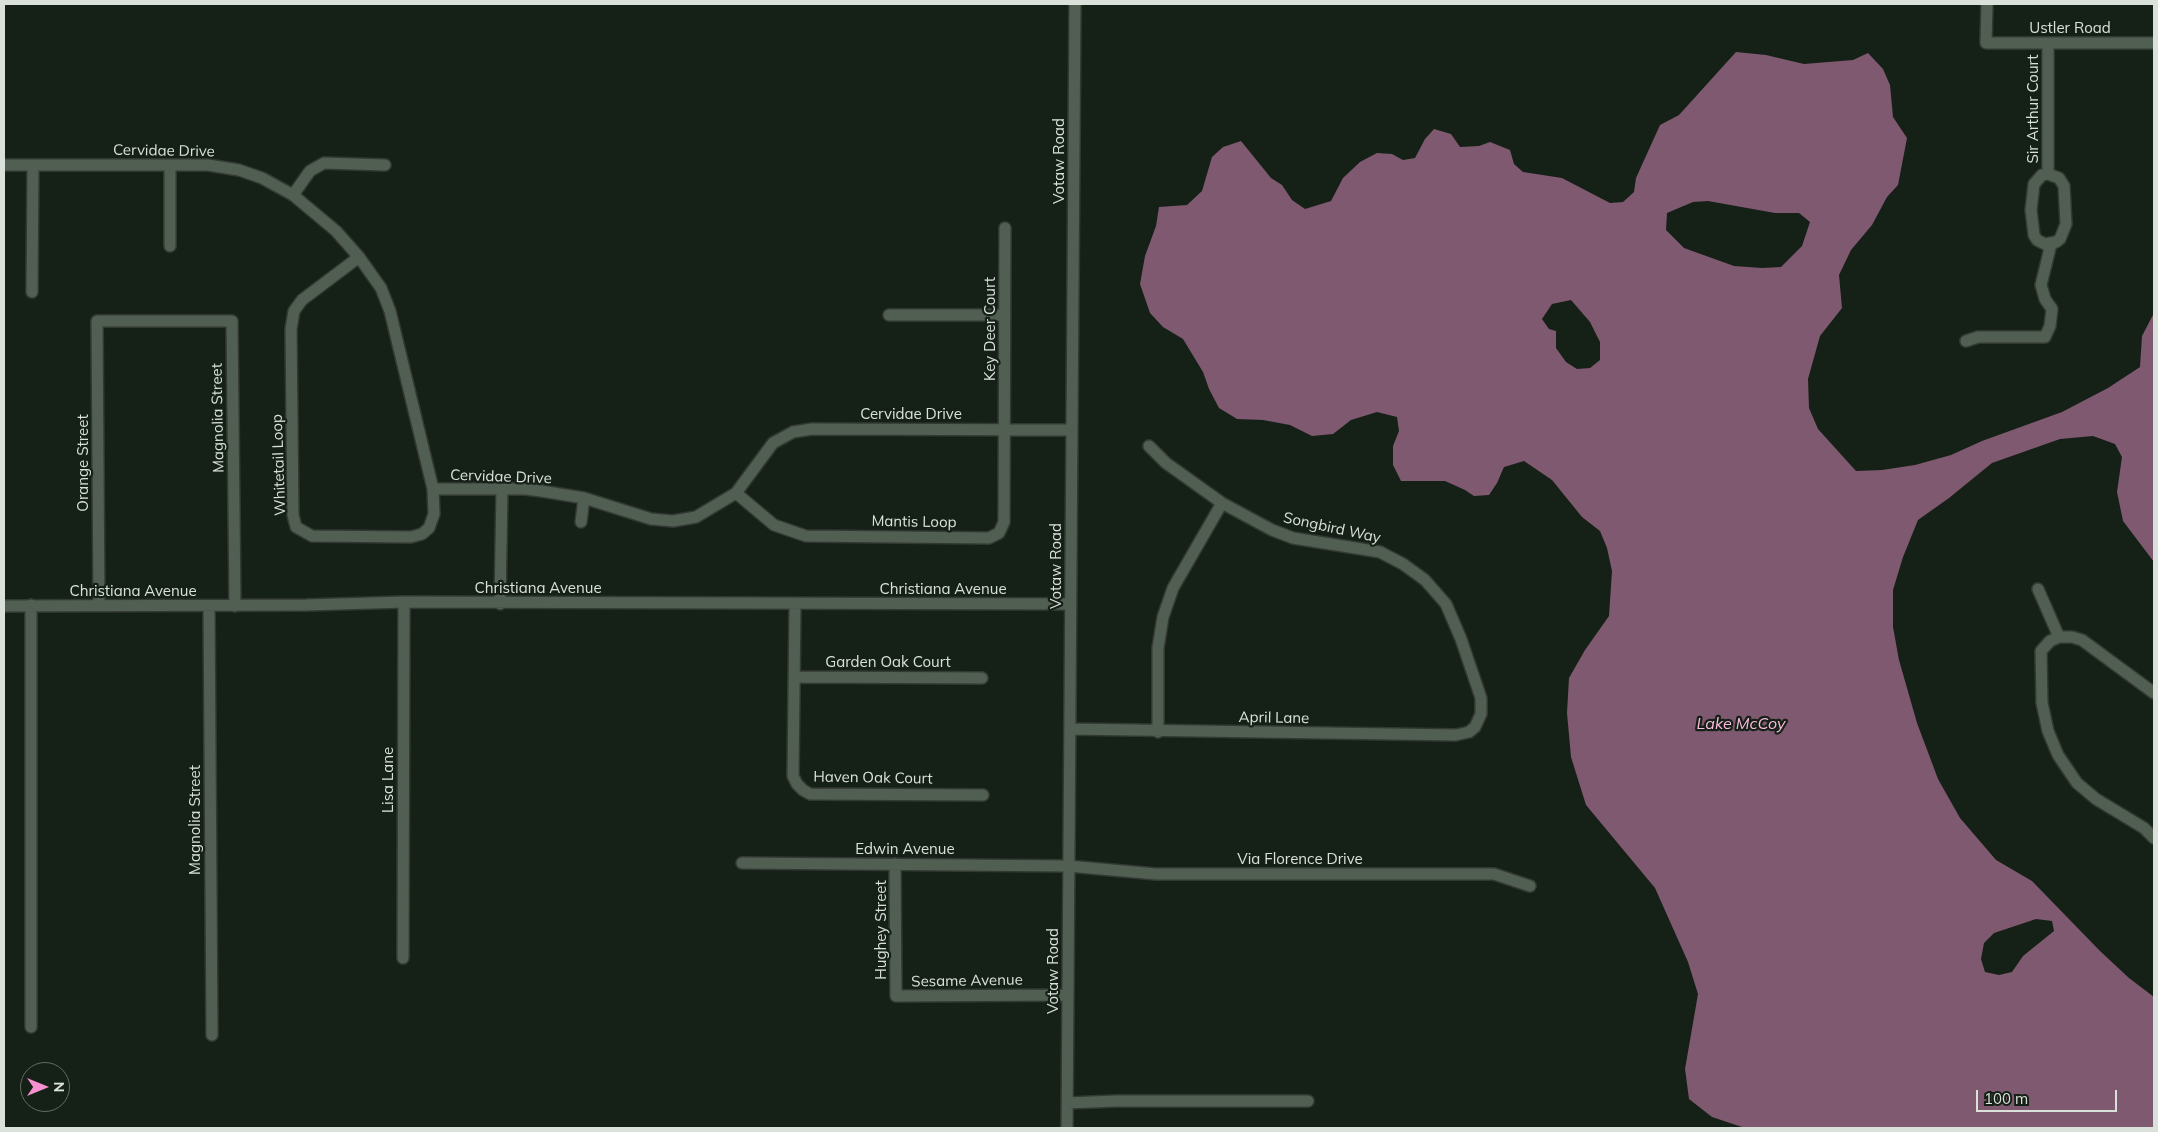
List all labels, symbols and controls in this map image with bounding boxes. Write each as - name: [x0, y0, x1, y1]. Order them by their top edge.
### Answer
- street label: Ustler Road: [2029, 19, 2111, 37]
- street label: Sir Arthur Court: [2024, 54, 2042, 164]
- street label: Votaw Road: [1050, 118, 1068, 204]
- street label: Cervidae Drive: [113, 141, 215, 161]
- street label: Key Deer Court: [981, 277, 999, 381]
- street label: Magnolia Street: [208, 363, 228, 473]
- street label: Cervidae Drive: [860, 405, 962, 423]
- street label: Orange Street: [74, 414, 92, 512]
- street label: Whitetail Loop: [268, 414, 290, 516]
- street label: Cervidae Drive: [450, 466, 552, 488]
- street label: Songbird Way: [1282, 509, 1382, 547]
- street label: Mantis Loop: [871, 512, 957, 532]
- street label: Votaw Road: [1047, 523, 1065, 609]
- street label: Christiana Avenue: [474, 579, 602, 597]
- street label: Christiana Avenue: [879, 580, 1007, 598]
- street label: Christiana Avenue: [69, 582, 197, 600]
- street label: Garden Oak Court: [825, 653, 951, 671]
- street label: April Lane: [1239, 708, 1309, 728]
- water label: Lake McCoy: [1697, 714, 1785, 734]
- street label: Lisa Lane: [379, 747, 397, 813]
- street label: Magnolia Street: [186, 765, 204, 875]
- street label: Haven Oak Court: [813, 768, 933, 788]
- street label: Edwin Avenue: [855, 840, 955, 858]
- street label: Via Florence Drive: [1237, 850, 1363, 868]
- street label: Hughey Street: [872, 880, 890, 980]
- street label: Votaw Road: [1044, 928, 1062, 1014]
- street label: Sesame Avenue: [911, 971, 1023, 991]
- north arrow: [20, 1062, 70, 1112]
- scale bar: [1978, 1080, 2119, 1112]
- text: N: [50, 1082, 68, 1092]
- text: 100 m: [1984, 1089, 2028, 1108]

